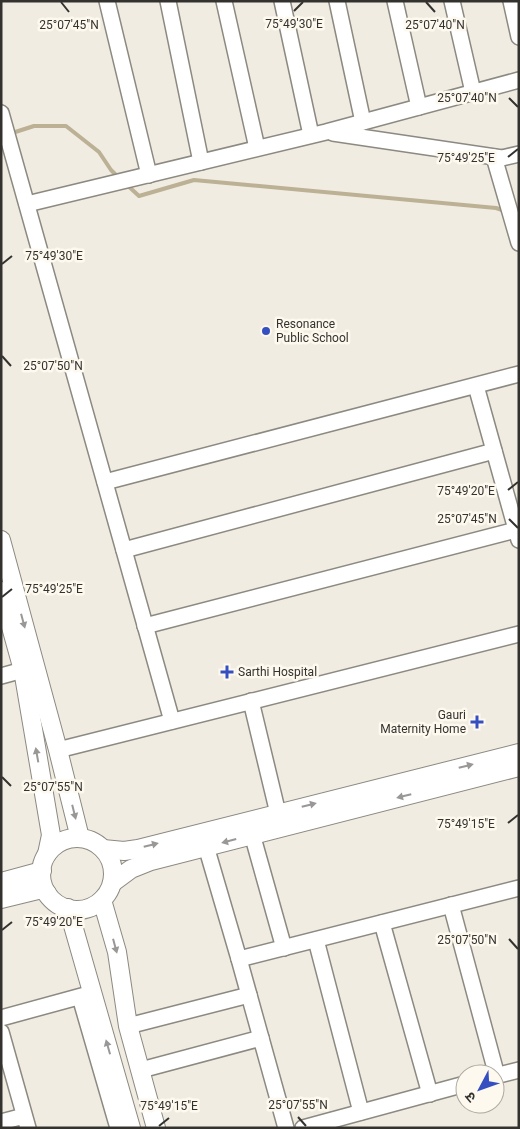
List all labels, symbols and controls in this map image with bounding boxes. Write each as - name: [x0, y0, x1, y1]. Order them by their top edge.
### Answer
- text: 75°49'30"E: [265, 17, 323, 31]
- text: 25°07'45"N: [39, 18, 99, 32]
- text: 25°07'40"N: [405, 18, 465, 32]
- text: 25°07'40"N: [437, 91, 497, 105]
- text: 75°49'25"E: [437, 151, 495, 165]
- text: 75°49'30"E: [25, 249, 83, 263]
- place label: Resonance Public School: [276, 317, 349, 345]
- marker: Resonance Public School: [260, 325, 272, 337]
- text: 25°07'50"N: [23, 359, 83, 373]
- text: 75°49'20"E: [437, 484, 495, 498]
- text: 25°07'45"N: [437, 512, 497, 526]
- text: 75°49'25"E: [25, 582, 83, 596]
- one-way arrow: [20, 613, 28, 628]
- marker: Sarthi Hospital: [220, 665, 234, 679]
- place label: Sarthi Hospital: [238, 665, 317, 679]
- place label: Gauri Maternity Home: [380, 708, 466, 736]
- marker: Gauri Maternity Home: [470, 715, 484, 729]
- one-way arrow: [33, 746, 41, 762]
- one-way arrow: [459, 762, 474, 770]
- text: 25°07'55"N: [23, 780, 83, 794]
- one-way arrow: [396, 792, 411, 800]
- one-way arrow: [301, 801, 316, 809]
- one-way arrow: [70, 804, 78, 819]
- text: 75°49'15"E: [437, 817, 495, 831]
- one-way arrow: [222, 837, 237, 845]
- one-way arrow: [144, 841, 159, 849]
- text: 75°49'20"E: [25, 915, 83, 929]
- text: 25°07'50"N: [437, 933, 497, 947]
- one-way arrow: [111, 939, 119, 954]
- one-way arrow: [104, 1040, 112, 1055]
- north arrow: [455, 1064, 505, 1114]
- text: उ: [461, 1089, 479, 1106]
- text: 25°07'55"N: [268, 1098, 328, 1112]
- text: 75°49'15"E: [140, 1099, 198, 1113]

